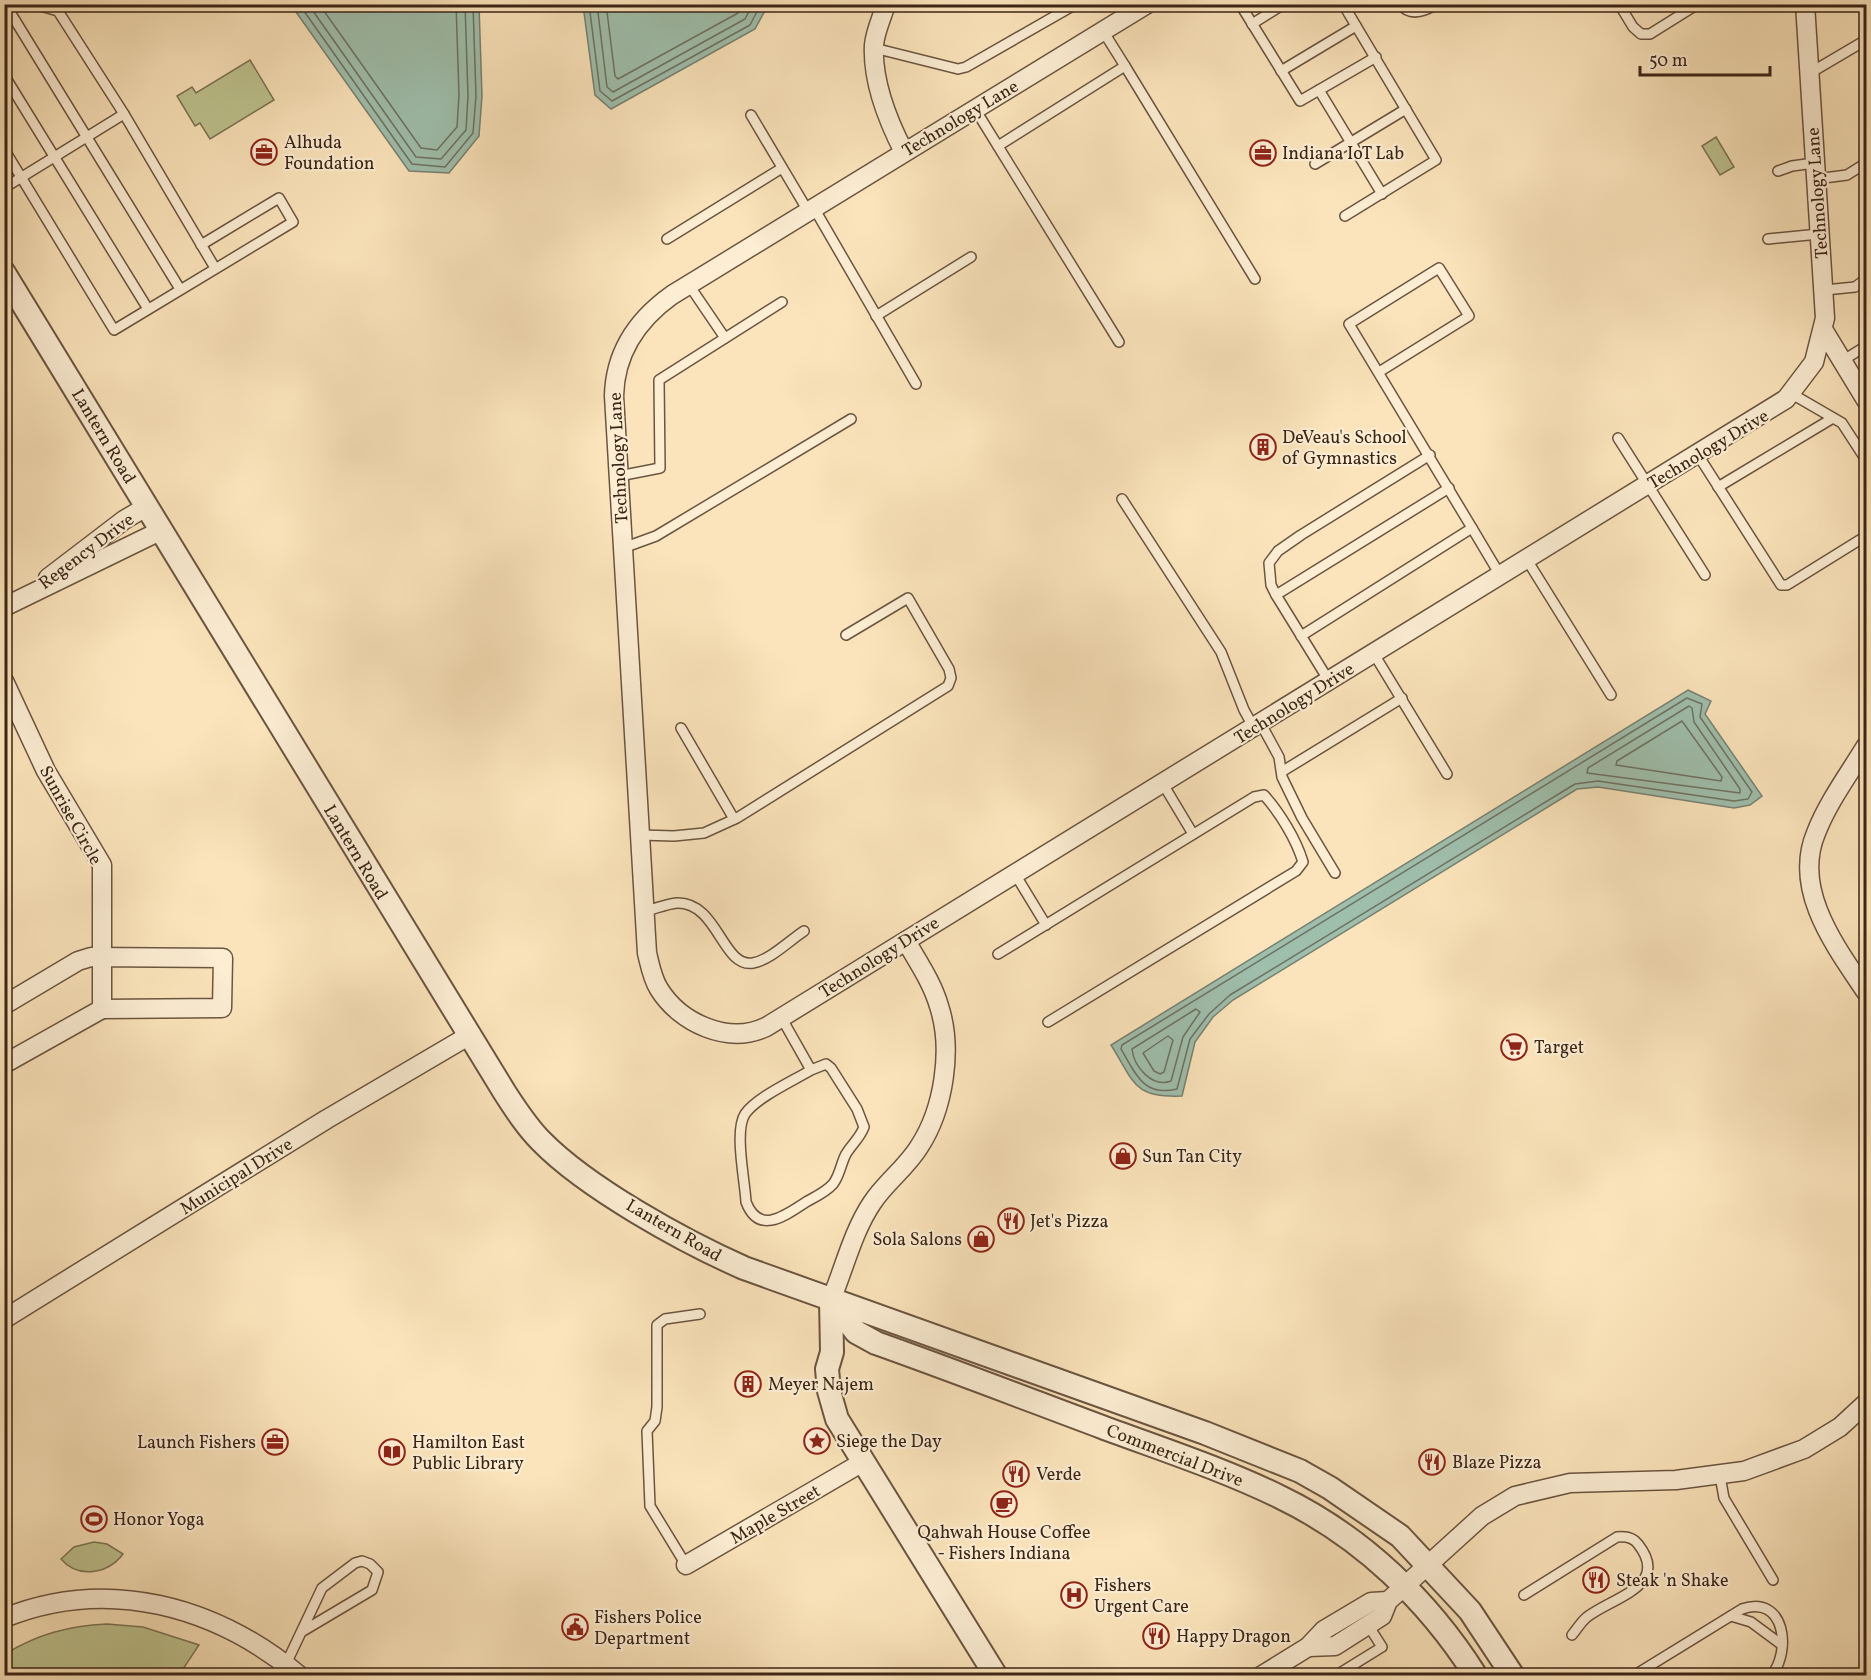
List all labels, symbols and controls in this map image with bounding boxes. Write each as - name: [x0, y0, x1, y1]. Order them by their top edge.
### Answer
- scale bar: [1640, 39, 1770, 77]
- text: 50 m: [1649, 49, 1688, 74]
- street label: Technology Lane: [898, 75, 1024, 164]
- street label: Technology Lane: [1801, 126, 1836, 259]
- place label: Alhuda Foundation: [284, 131, 375, 177]
- office icon: Alhuda Foundation: [249, 137, 279, 167]
- office icon: Indiana IoT Lab: [1248, 138, 1278, 168]
- place label: Indiana IoT Lab: [1282, 142, 1404, 167]
- street label: Lantern Road: [64, 384, 141, 489]
- street label: Technology Lane: [604, 392, 635, 524]
- street label: Technology Drive: [1644, 404, 1774, 496]
- place label: DeVeau's School of Gymnastics: [1282, 426, 1407, 472]
- building icon: DeVeau's School of Gymnastics: [1248, 432, 1278, 462]
- street label: Regency Drive: [34, 508, 140, 596]
- street label: Technology Drive: [1230, 657, 1360, 751]
- street label: Sunrise Circle: [32, 762, 107, 870]
- street label: Lantern Road: [316, 800, 393, 905]
- street label: Technology Drive: [815, 911, 945, 1005]
- supermarket icon: Target: [1499, 1032, 1529, 1062]
- place label: Target: [1534, 1036, 1584, 1061]
- street label: Municipal Drive: [176, 1133, 298, 1222]
- shop icon: Sun Tan City: [1108, 1141, 1138, 1171]
- place label: Sun Tan City: [1142, 1145, 1242, 1170]
- street label: Lantern Road: [621, 1194, 726, 1269]
- restaurant icon: Jet's Pizza: [996, 1206, 1026, 1236]
- place label: Jet's Pizza: [1030, 1210, 1109, 1235]
- shop icon: Sola Salons: [966, 1224, 996, 1254]
- place label: Sola Salons: [872, 1228, 962, 1253]
- building icon: Meyer Najem: [733, 1369, 763, 1399]
- place label: Meyer Najem: [768, 1373, 874, 1398]
- street label: Commercial Drive: [1102, 1419, 1246, 1494]
- place icon: Siege the Day: [802, 1426, 832, 1456]
- office icon: Launch Fishers: [260, 1427, 290, 1457]
- place label: Siege the Day: [836, 1430, 942, 1455]
- place label: Launch Fishers: [137, 1431, 256, 1456]
- place label: Hamilton East Public Library: [412, 1431, 525, 1477]
- library icon: Hamilton East Public Library: [377, 1437, 407, 1467]
- restaurant icon: Blaze Pizza: [1417, 1447, 1447, 1477]
- place label: Blaze Pizza: [1452, 1451, 1542, 1476]
- restaurant icon: Verde: [1001, 1459, 1031, 1489]
- place label: Verde: [1036, 1463, 1081, 1488]
- street label: Maple Street: [726, 1479, 826, 1551]
- cafe icon: Qahwah House Coffee - Fishers Indiana: [989, 1489, 1019, 1519]
- sports icon: Honor Yoga: [79, 1504, 109, 1534]
- place label: Honor Yoga: [113, 1508, 205, 1533]
- place label: Qahwah House Coffee - Fishers Indiana: [918, 1521, 1090, 1567]
- restaurant icon: Steak 'n Shake: [1581, 1565, 1611, 1595]
- place label: Steak 'n Shake: [1616, 1569, 1728, 1594]
- place label: Fishers Urgent Care: [1094, 1574, 1189, 1620]
- hospital icon: Fishers Urgent Care: [1059, 1580, 1089, 1610]
- place label: Fishers Police Department: [594, 1606, 702, 1652]
- public building icon: Fishers Police Department: [560, 1612, 590, 1642]
- restaurant icon: Happy Dragon: [1141, 1621, 1171, 1651]
- place label: Happy Dragon: [1176, 1625, 1291, 1650]

